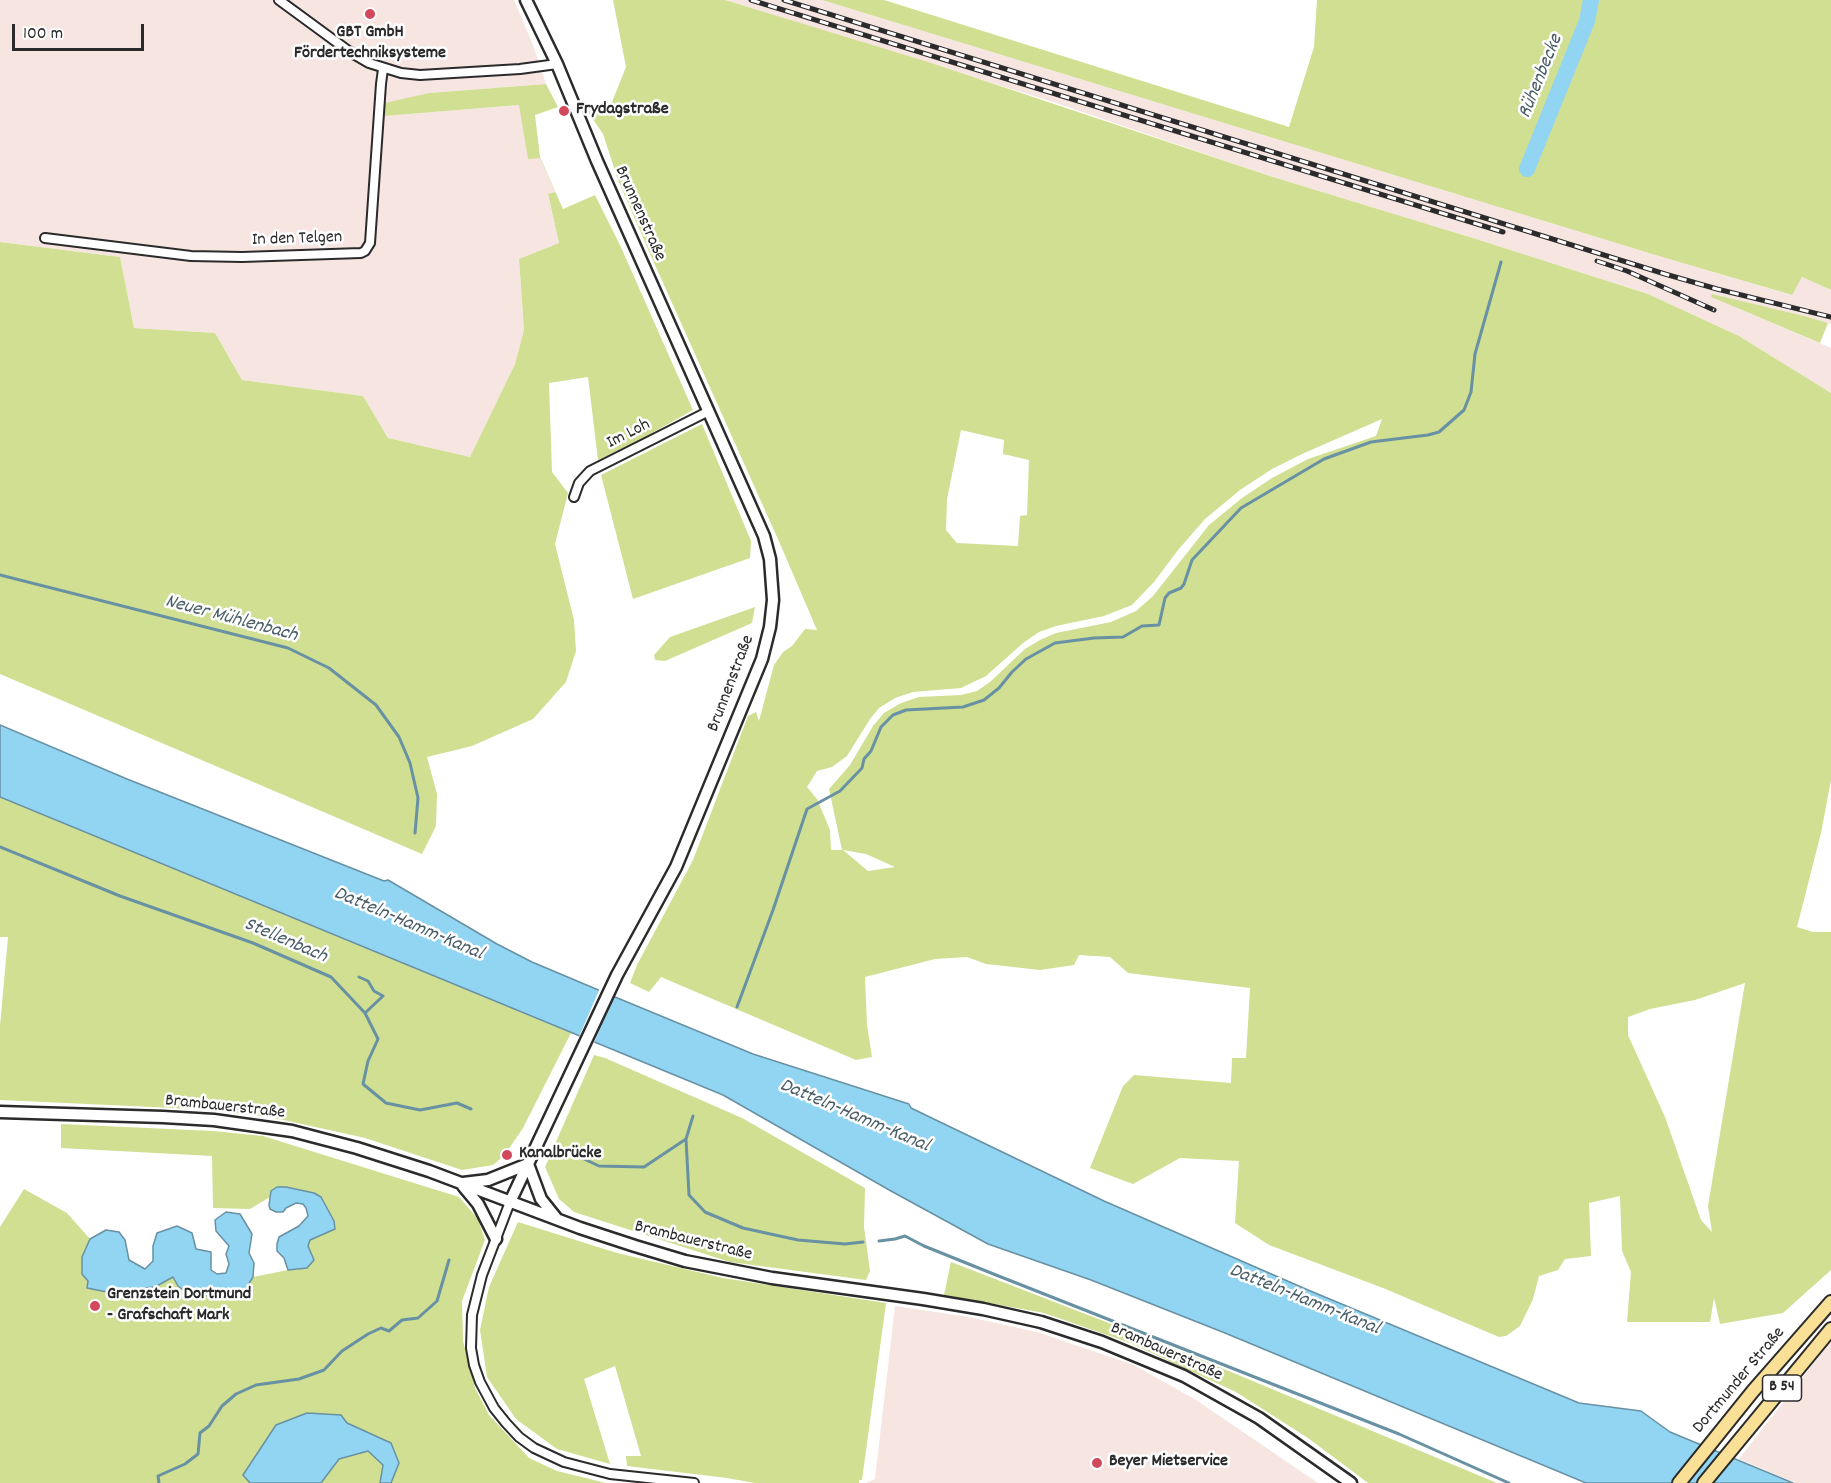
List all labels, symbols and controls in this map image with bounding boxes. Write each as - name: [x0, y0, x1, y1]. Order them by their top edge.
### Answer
- marker: GBT GmbH Fördertechniksysteme: [363, 7, 377, 21]
- scale bar: [15, 12, 147, 50]
- text: 100 m: [23, 22, 63, 47]
- place label: GBT GmbH Fördertechniksysteme: [294, 23, 446, 66]
- water label: Rühenbecke: [1514, 32, 1570, 122]
- place label: Frydagstraße: [576, 100, 669, 122]
- marker: Frydagstraße: [557, 104, 571, 118]
- street label: Brunnenstraße: [608, 163, 670, 265]
- street label: In den Telgen: [251, 228, 343, 252]
- street label: Im Loh: [604, 415, 654, 455]
- water label: Neuer Mühlenbach: [162, 591, 300, 649]
- street label: Brunnenstraße: [704, 633, 760, 735]
- water label: Datteln-Hamm-Kanal: [330, 883, 486, 967]
- water label: Stellenbach: [240, 914, 330, 970]
- water label: Datteln-Hamm-Kanal: [776, 1075, 932, 1159]
- street label: Brambauerstraße: [164, 1091, 286, 1125]
- place label: Kanalbrücke: [519, 1144, 602, 1166]
- marker: Kanalbrücke: [500, 1148, 514, 1162]
- street label: Brambauerstraße: [632, 1217, 754, 1267]
- water label: Datteln-Hamm-Kanal: [1225, 1260, 1383, 1342]
- place label: Grenzstein Dortmund - Grafschaft Mark: [107, 1285, 251, 1328]
- marker: Grenzstein Dortmund - Grafschaft Mark: [88, 1299, 102, 1313]
- street label: Brambauerstraße: [1107, 1319, 1225, 1387]
- street label: Dortmunder Straße: [1689, 1323, 1791, 1439]
- road number: B 54: [1762, 1375, 1802, 1401]
- place label: Beyer Mietservice: [1109, 1452, 1228, 1474]
- marker: Beyer Mietservice: [1090, 1456, 1104, 1470]

